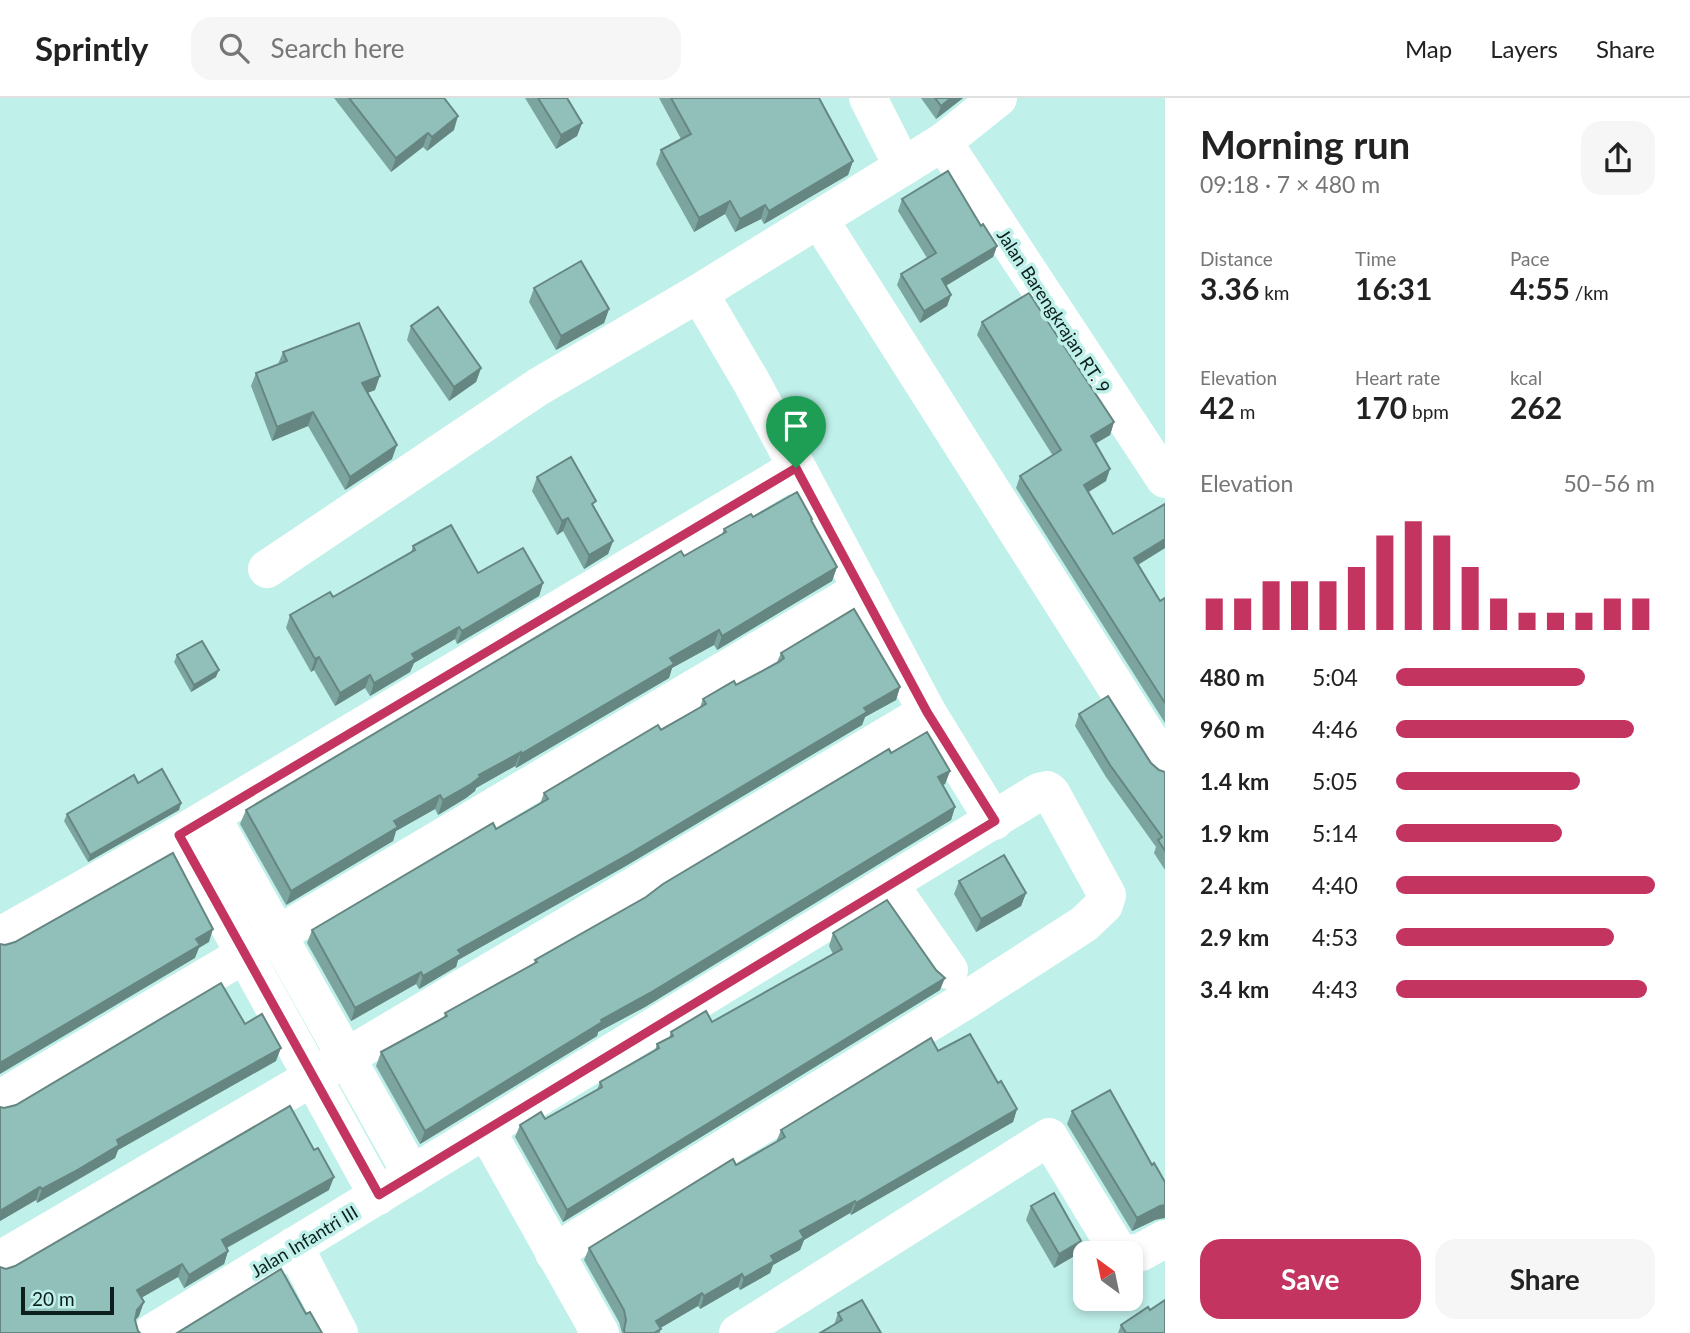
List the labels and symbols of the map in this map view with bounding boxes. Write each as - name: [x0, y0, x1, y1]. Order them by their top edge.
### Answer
- street label: Jalan Barengkrajan RT. 9: [993, 225, 1115, 397]
- pin: [766, 396, 826, 468]
- street label: Jalan Infantri III: [246, 1200, 362, 1282]
- north arrow: [1073, 1241, 1143, 1311]
- scale bar: [21, 1284, 114, 1316]

